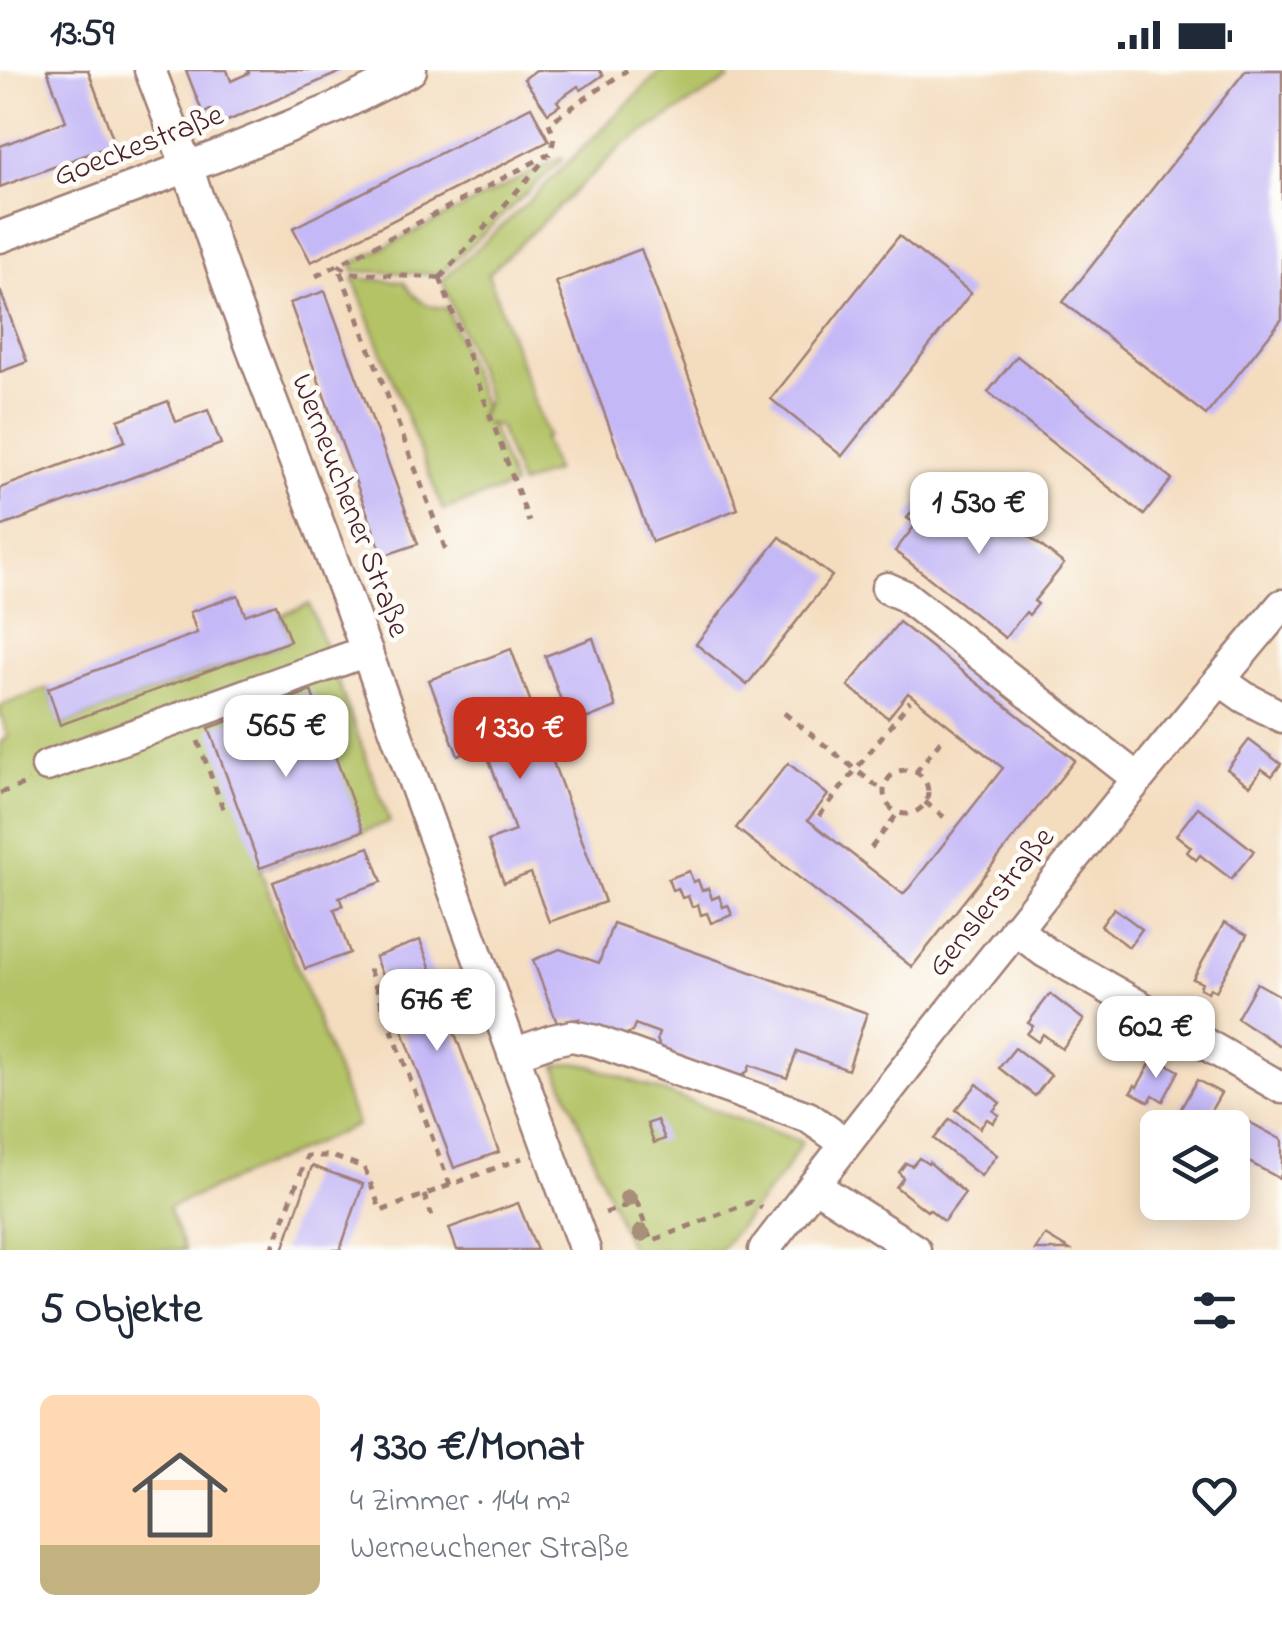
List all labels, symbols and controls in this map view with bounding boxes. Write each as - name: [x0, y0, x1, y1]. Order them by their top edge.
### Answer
- text: 13:59: [50, 7, 114, 63]
- street label: Goeckestraße: [47, 93, 232, 201]
- street label: Werneuchener Straße: [277, 367, 421, 645]
- pin: 1 530 €: [887, 472, 1071, 557]
- text: 1 530 €: [932, 481, 1026, 528]
- pin: 565 €: [216, 695, 356, 780]
- pin: 1 330 €: [428, 697, 612, 782]
- text: 565 €: [246, 704, 327, 751]
- text: 1 330 €: [476, 706, 564, 753]
- street label: Genslerstraße: [917, 817, 1068, 988]
- pin: 676 €: [367, 969, 507, 1054]
- text: 676 €: [401, 978, 473, 1025]
- pin: 602 €: [1086, 996, 1226, 1081]
- text: 602 €: [1119, 1005, 1193, 1052]
- map controls: [1140, 1110, 1250, 1220]
- button: layers: [1140, 1110, 1250, 1220]
- text: 5 Objekte: [40, 1280, 202, 1341]
- icon: filters: [1187, 1283, 1242, 1338]
- text: 1 330 €/Monat: [350, 1418, 584, 1479]
- icon: home: [120, 1435, 240, 1555]
- icon: heart: [1187, 1468, 1242, 1523]
- text: 4 Zimmer · 144 m²: [350, 1479, 571, 1526]
- text: Werneuchener Straße: [350, 1526, 629, 1573]

